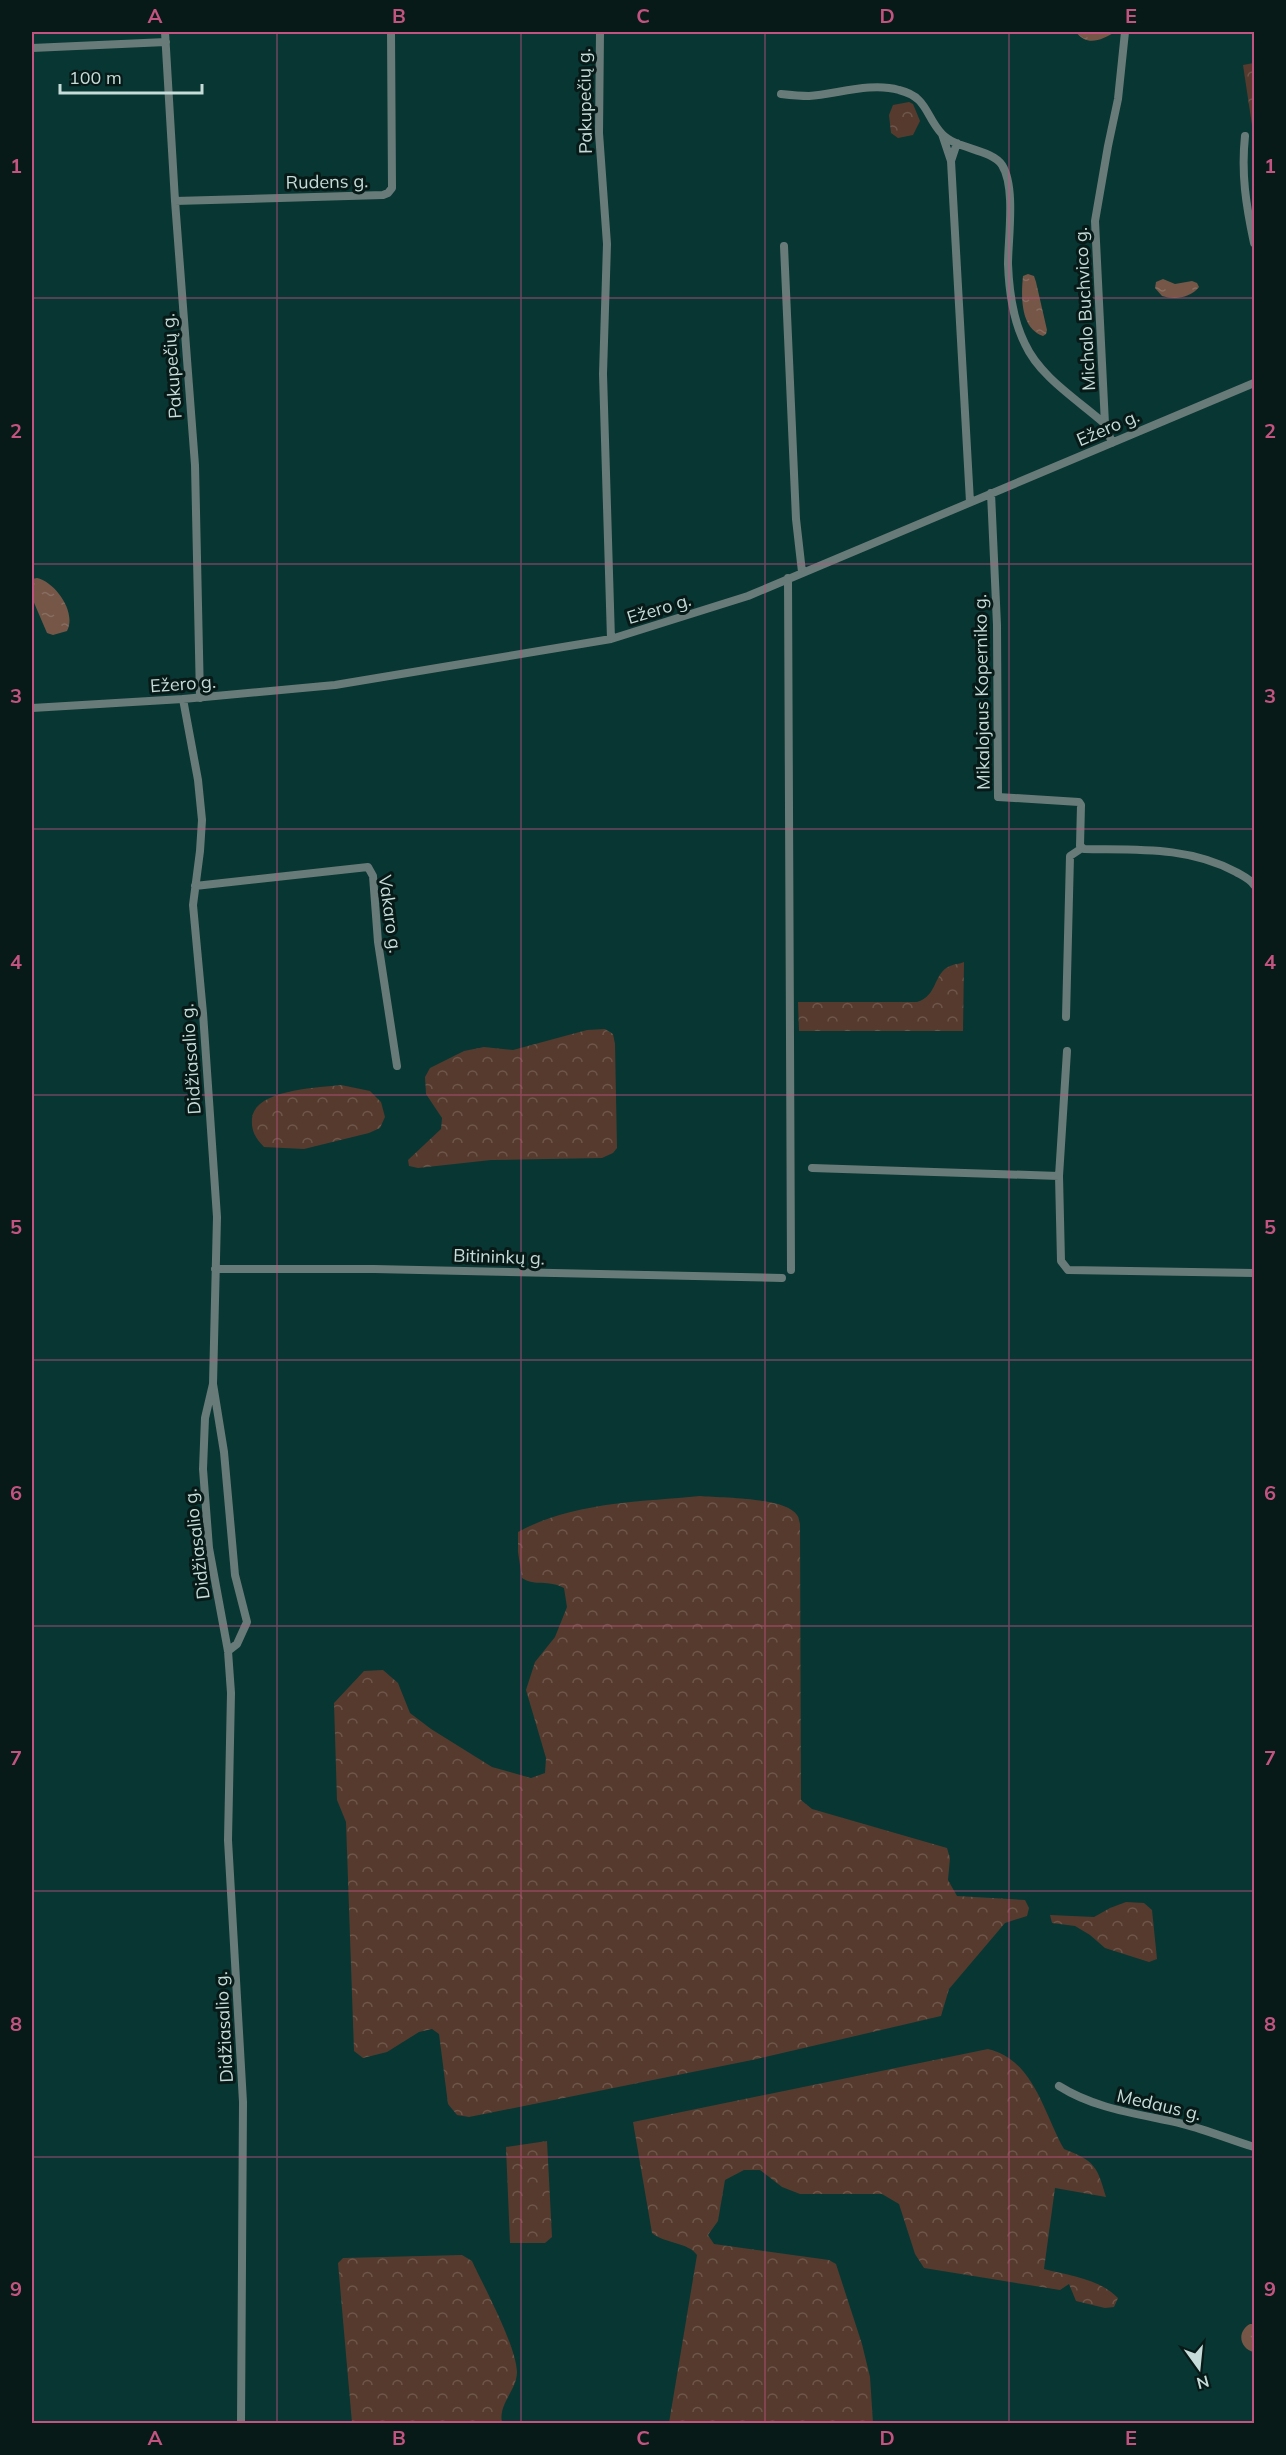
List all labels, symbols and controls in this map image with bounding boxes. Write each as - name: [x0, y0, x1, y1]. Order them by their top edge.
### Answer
- text: A: [148, 3, 163, 28]
- text: B: [392, 3, 406, 28]
- text: C: [636, 3, 650, 28]
- text: D: [879, 3, 895, 28]
- text: E: [1125, 3, 1137, 28]
- street label: Pakupečių g.: [572, 48, 597, 154]
- scale bar: [60, 57, 202, 95]
- text: 100 m: [69, 66, 122, 89]
- text: 1: [10, 153, 22, 178]
- text: 1: [1264, 153, 1276, 178]
- street label: Rudens g.: [286, 169, 368, 194]
- street label: Michalo Buchvico g.: [1069, 227, 1100, 391]
- street label: Pakupečių g.: [156, 313, 187, 419]
- street label: Ežero g.: [1073, 404, 1143, 451]
- text: 2: [10, 418, 22, 443]
- text: 2: [1264, 418, 1276, 443]
- street label: Ežero g.: [624, 588, 694, 629]
- street label: Mikalojaus Koperniko g.: [968, 594, 995, 790]
- street label: Ežero g.: [149, 670, 217, 697]
- text: 3: [10, 683, 22, 708]
- text: 3: [1264, 683, 1276, 708]
- street label: Vakaro g.: [374, 873, 407, 954]
- text: 4: [10, 949, 22, 974]
- text: 4: [1264, 949, 1276, 974]
- street label: Didžiasalio g.: [175, 1003, 206, 1115]
- text: 5: [10, 1214, 22, 1239]
- text: 5: [1264, 1214, 1276, 1239]
- street label: Bitininkų g.: [453, 1243, 545, 1270]
- text: 6: [10, 1480, 22, 1505]
- text: 6: [1264, 1480, 1276, 1505]
- street label: Didžiasalio g.: [178, 1487, 215, 1601]
- text: 7: [10, 1745, 22, 1770]
- text: 7: [1264, 1745, 1276, 1770]
- street label: Didžiasalio g.: [209, 1971, 238, 2083]
- text: 8: [10, 2011, 22, 2036]
- text: 8: [1264, 2011, 1276, 2036]
- street label: Medaus g.: [1115, 2084, 1204, 2125]
- text: 9: [10, 2276, 22, 2301]
- text: 9: [1264, 2276, 1276, 2301]
- north arrow: [1169, 2338, 1229, 2398]
- text: N: [1194, 2371, 1211, 2394]
- text: A: [148, 2425, 163, 2450]
- text: B: [392, 2425, 406, 2450]
- text: C: [636, 2425, 650, 2450]
- text: D: [879, 2425, 895, 2450]
- text: E: [1125, 2425, 1137, 2450]

